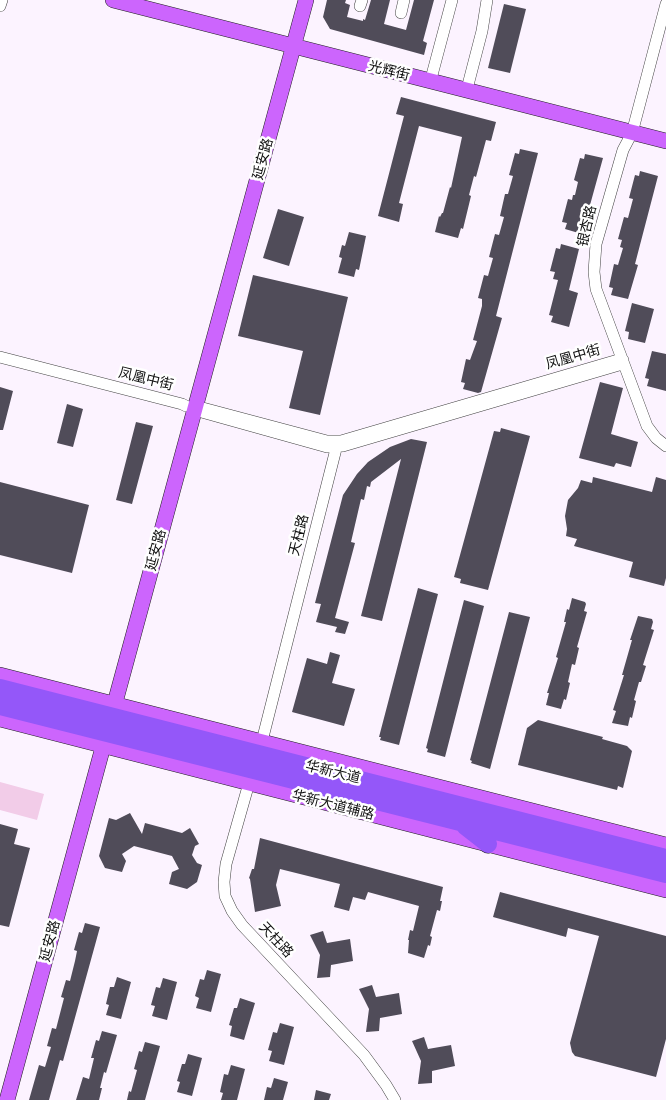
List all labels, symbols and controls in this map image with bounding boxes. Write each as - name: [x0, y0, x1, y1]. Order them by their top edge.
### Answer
- street label: 光辉街: [367, 58, 411, 84]
- street label: 延安路: [249, 137, 277, 181]
- street label: 银杏路: [574, 204, 600, 248]
- street label: 凤凰中街: [544, 341, 602, 373]
- street label: 凤凰中街: [117, 364, 175, 394]
- street label: 天柱路: [286, 513, 312, 557]
- street label: 延安路: [142, 528, 170, 572]
- street label: 华新大道: [304, 757, 362, 787]
- street label: 华新大道辅路: [290, 787, 376, 823]
- street label: 延安路: [36, 919, 64, 963]
- street label: 天柱路: [256, 919, 296, 961]

